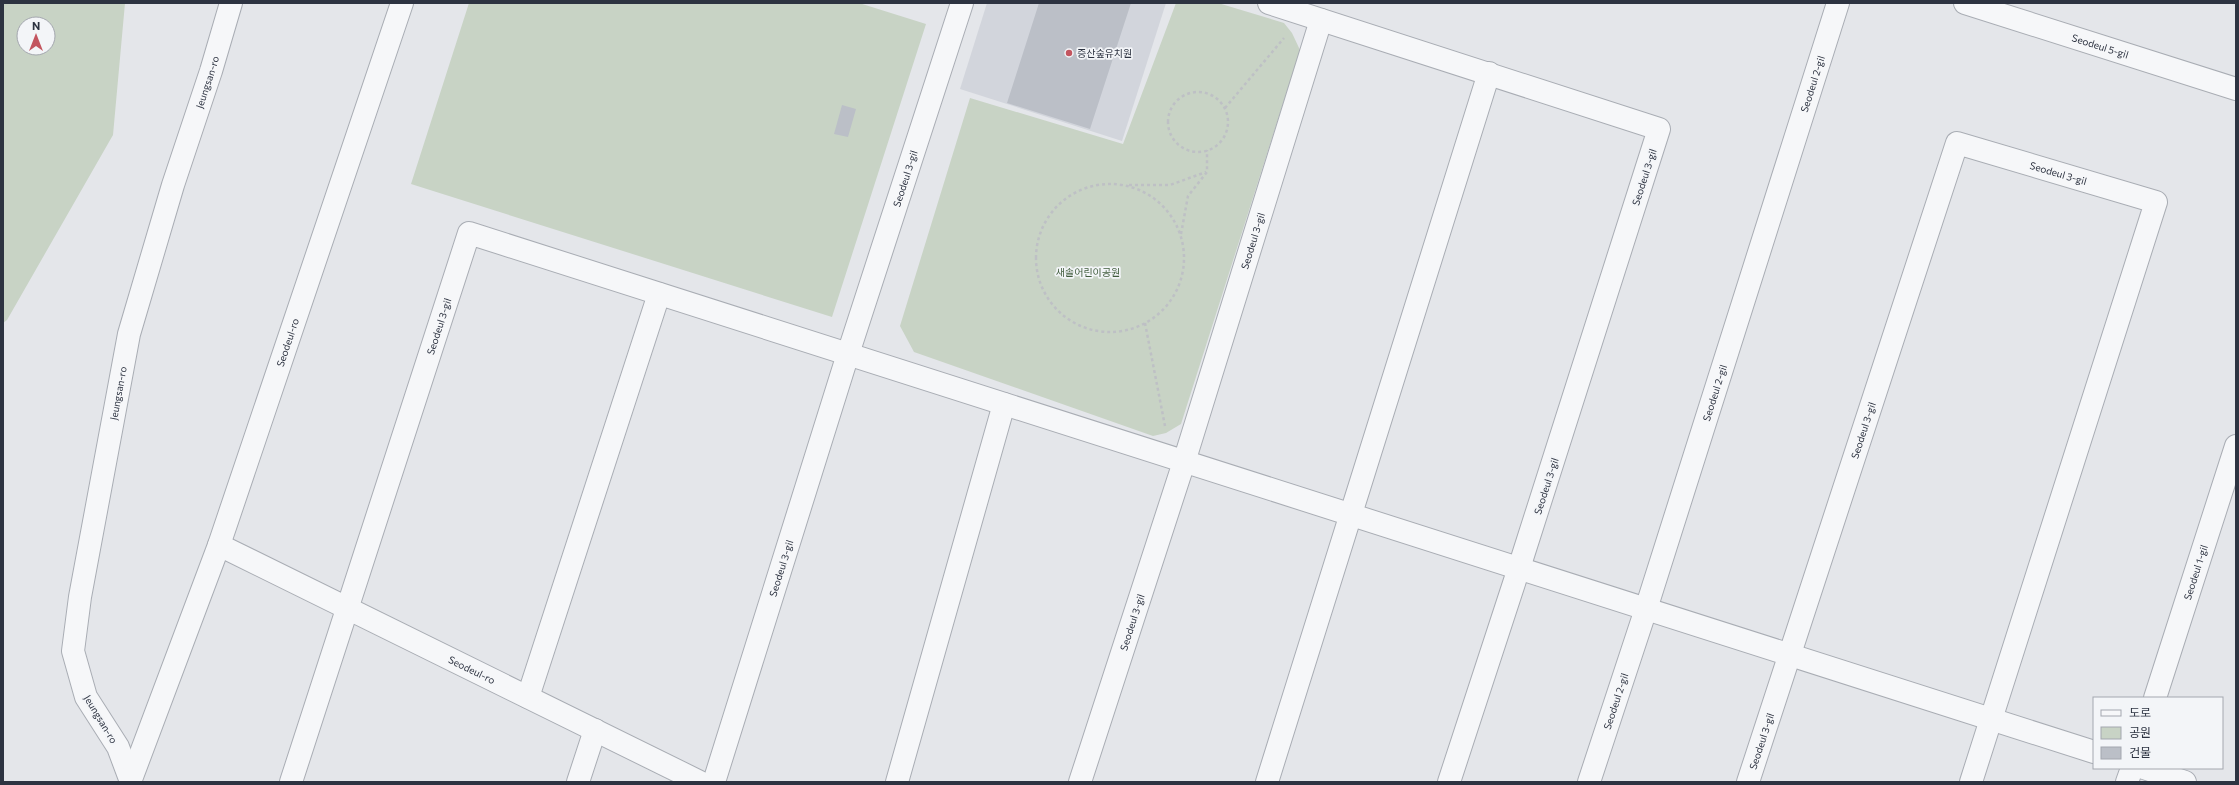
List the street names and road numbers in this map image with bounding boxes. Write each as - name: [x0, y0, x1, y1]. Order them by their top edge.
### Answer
- street label: Seodeul 5-gil: [2071, 31, 2130, 61]
- street label: Jeungsan-ro: [193, 54, 221, 110]
- street label: Seodeul 2-gil: [1798, 54, 1827, 114]
- street label: Seodeul 3-gil: [1629, 147, 1659, 207]
- street label: Seodeul 3-gil: [890, 149, 920, 208]
- street label: Seodeul 3-gil: [2028, 159, 2088, 187]
- street label: Seodeul 3-gil: [1238, 211, 1267, 271]
- street label: Seodeul 3-gil: [424, 297, 454, 356]
- street label: Seodeul-ro: [274, 317, 301, 368]
- street label: Seodeul 2-gil: [1700, 363, 1729, 422]
- street label: Jeungsan-ro: [107, 365, 129, 421]
- street label: Seodeul 3-gil: [1848, 401, 1878, 460]
- street label: Seodeul 3-gil: [1531, 456, 1561, 516]
- street label: Seodeul 3-gil: [766, 538, 795, 598]
- street label: Seodeul 1-gil: [2181, 543, 2210, 601]
- street label: Seodeul 3-gil: [1117, 592, 1147, 652]
- street label: Seodeul-ro: [447, 653, 497, 686]
- street label: Seodeul 2-gil: [1601, 672, 1630, 731]
- street label: Jeungsan-ro: [82, 693, 120, 745]
- street label: Seodeul 3-gil: [1747, 711, 1776, 771]

